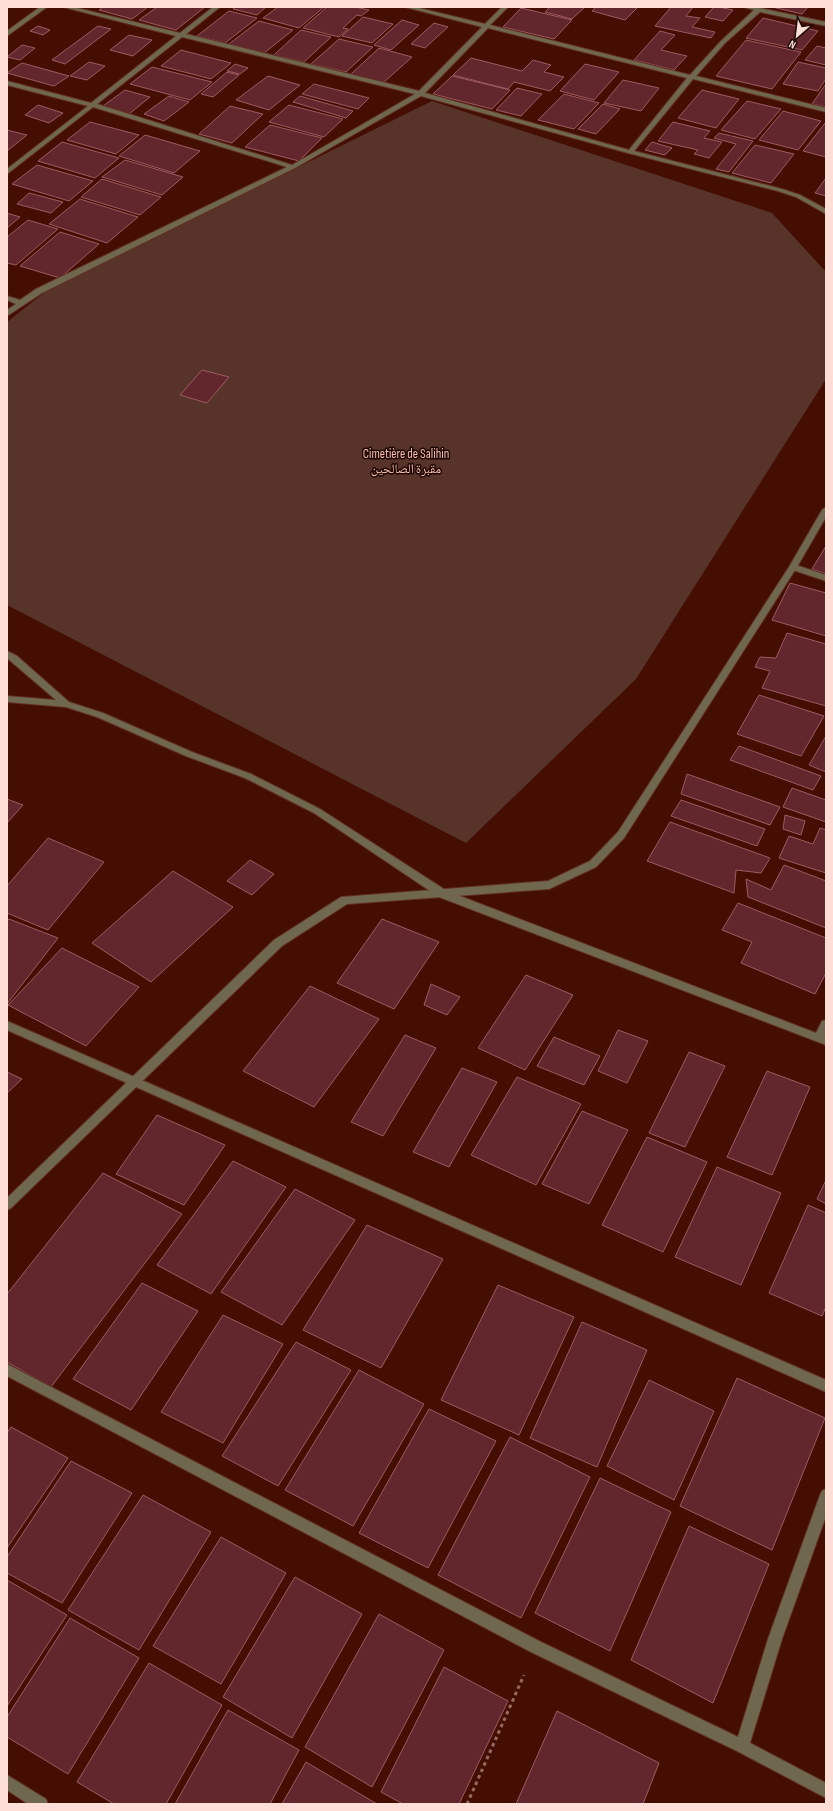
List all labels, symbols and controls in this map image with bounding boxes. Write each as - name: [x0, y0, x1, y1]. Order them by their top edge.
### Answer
- north arrow: [777, 16, 817, 56]
- text: N: [787, 37, 798, 52]
- park label: Cimetière de Salihin مقبرة الصالحين: [363, 446, 449, 477]

